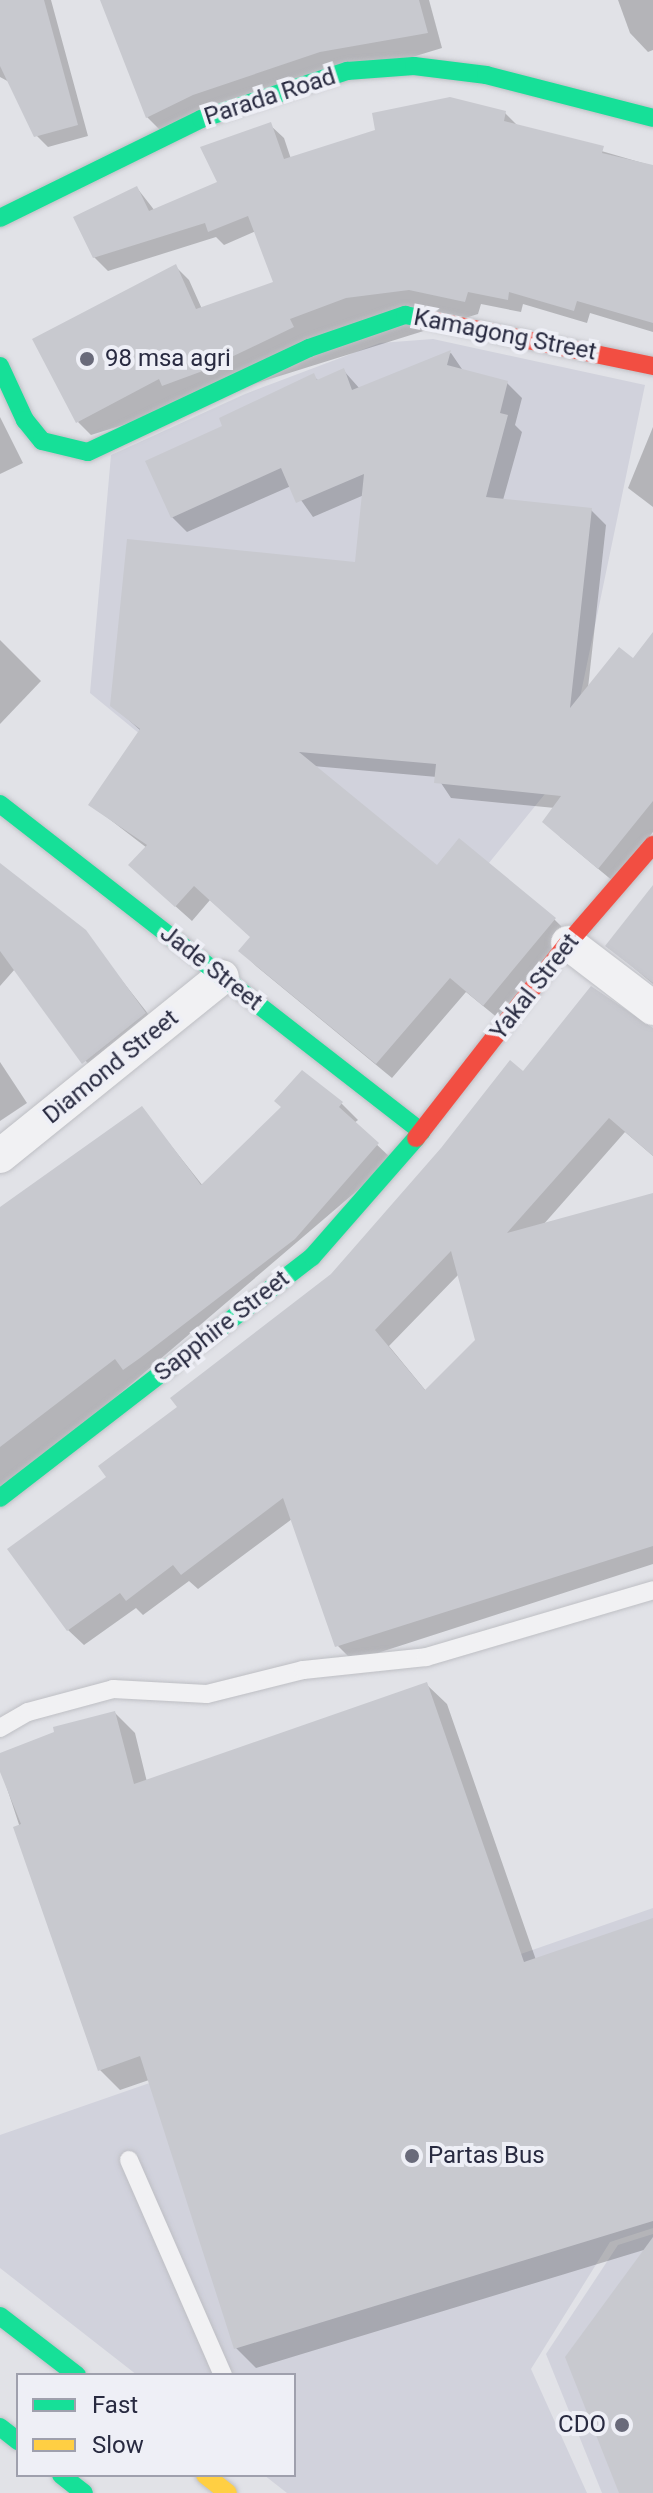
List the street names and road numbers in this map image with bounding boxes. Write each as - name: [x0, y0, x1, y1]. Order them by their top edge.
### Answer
- street label: Parada Road: [201, 62, 339, 132]
- street label: Kamagong Street: [411, 303, 599, 367]
- street label: Jade Street: [154, 919, 268, 1017]
- street label: Yakal Street: [485, 928, 585, 1046]
- street label: Diamond Street: [38, 1004, 184, 1130]
- street label: Sapphire Street: [149, 1264, 295, 1388]

